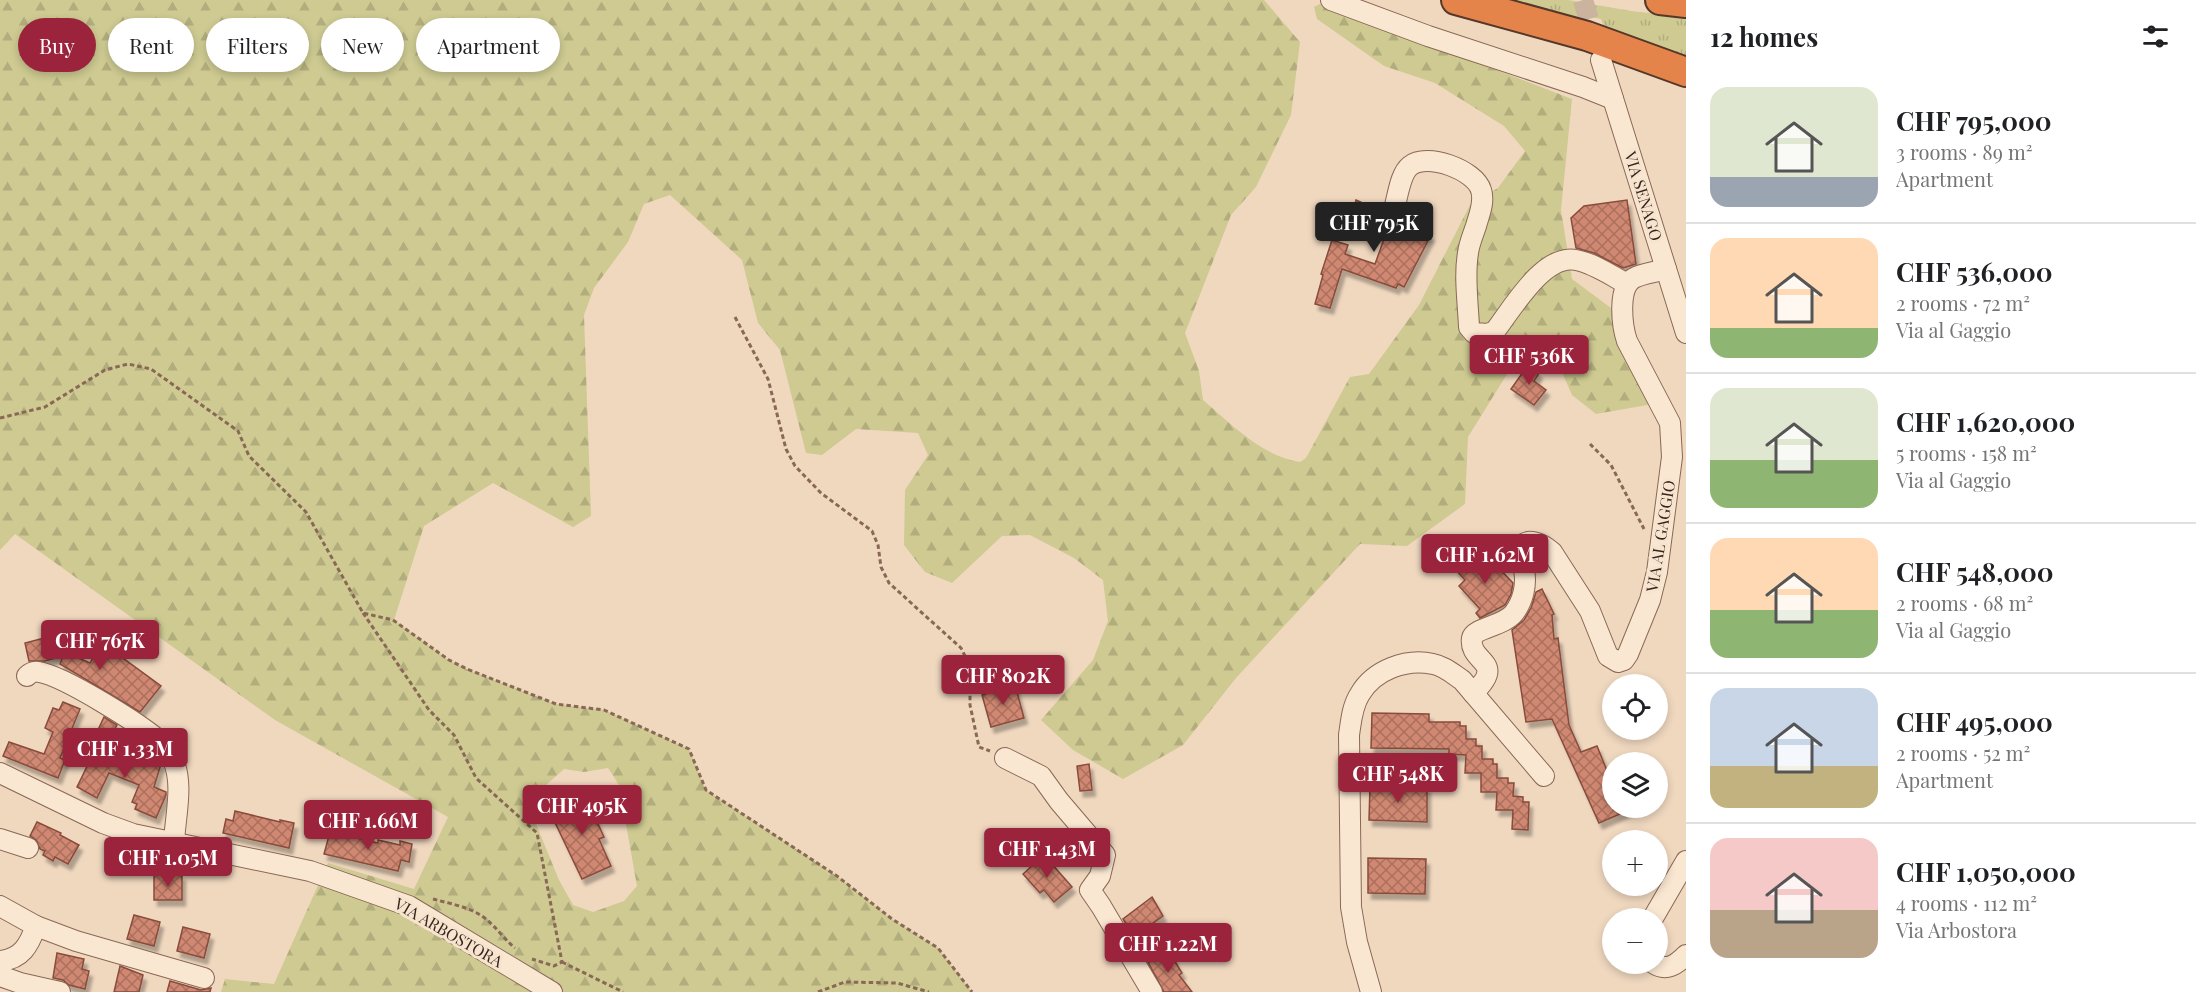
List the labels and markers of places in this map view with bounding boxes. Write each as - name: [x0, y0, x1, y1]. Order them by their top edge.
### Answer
- pin: CHF 795K: [1312, 202, 1436, 253]
- pin: CHF 536K: [1467, 335, 1591, 386]
- pin: CHF 1.62M: [1416, 534, 1554, 585]
- pin: CHF 767K: [38, 620, 162, 671]
- pin: CHF 802K: [941, 655, 1065, 706]
- pin: CHF 1.33M: [56, 728, 194, 779]
- pin: CHF 548K: [1336, 753, 1460, 804]
- pin: CHF 495K: [520, 785, 644, 836]
- pin: CHF 1.66M: [299, 800, 437, 851]
- pin: CHF 1.43M: [978, 828, 1116, 879]
- pin: CHF 1.05M: [99, 837, 237, 888]
- pin: CHF 1.22M: [1099, 923, 1237, 974]

